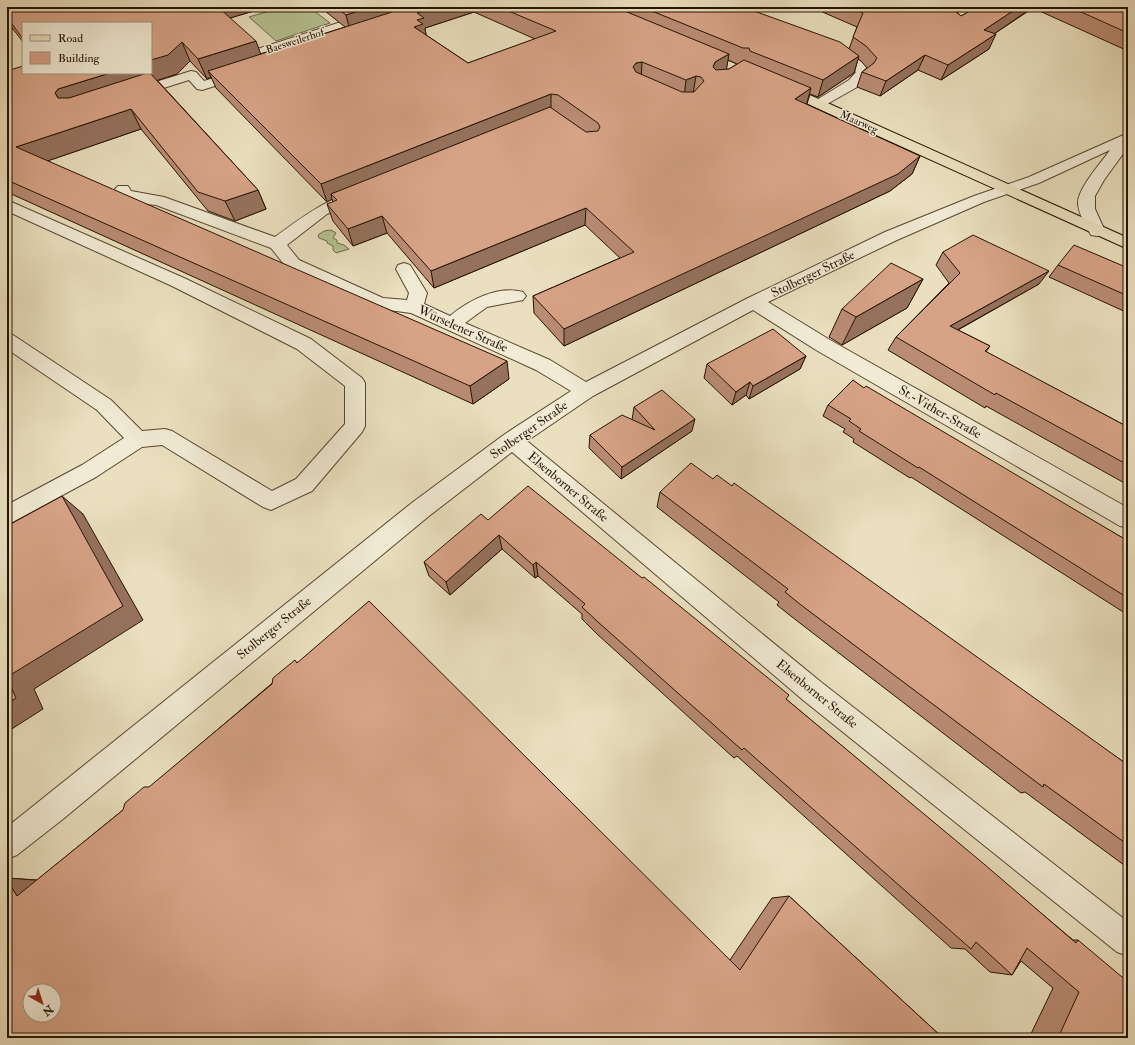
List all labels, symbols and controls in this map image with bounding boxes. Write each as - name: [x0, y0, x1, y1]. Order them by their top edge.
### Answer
- legend: [22, 22, 152, 74]
- street label: Baesweilerhof: [264, 25, 327, 57]
- text: Road: [58, 31, 83, 46]
- text: Building: [58, 51, 101, 66]
- street label: Maarweg: [838, 108, 881, 136]
- street label: Stolberger Straße: [769, 247, 858, 301]
- street label: Würselener Straße: [415, 302, 511, 356]
- street label: St.-Vither-Straße: [896, 382, 985, 442]
- street label: Stolberger Straße: [487, 397, 571, 463]
- street label: Elsenborner Straße: [524, 449, 612, 526]
- street label: Stolberger Straße: [234, 593, 315, 663]
- street label: Elsenborner Straße: [773, 656, 862, 732]
- north arrow: [22, 983, 62, 1023]
- text: N: [39, 1002, 57, 1019]

